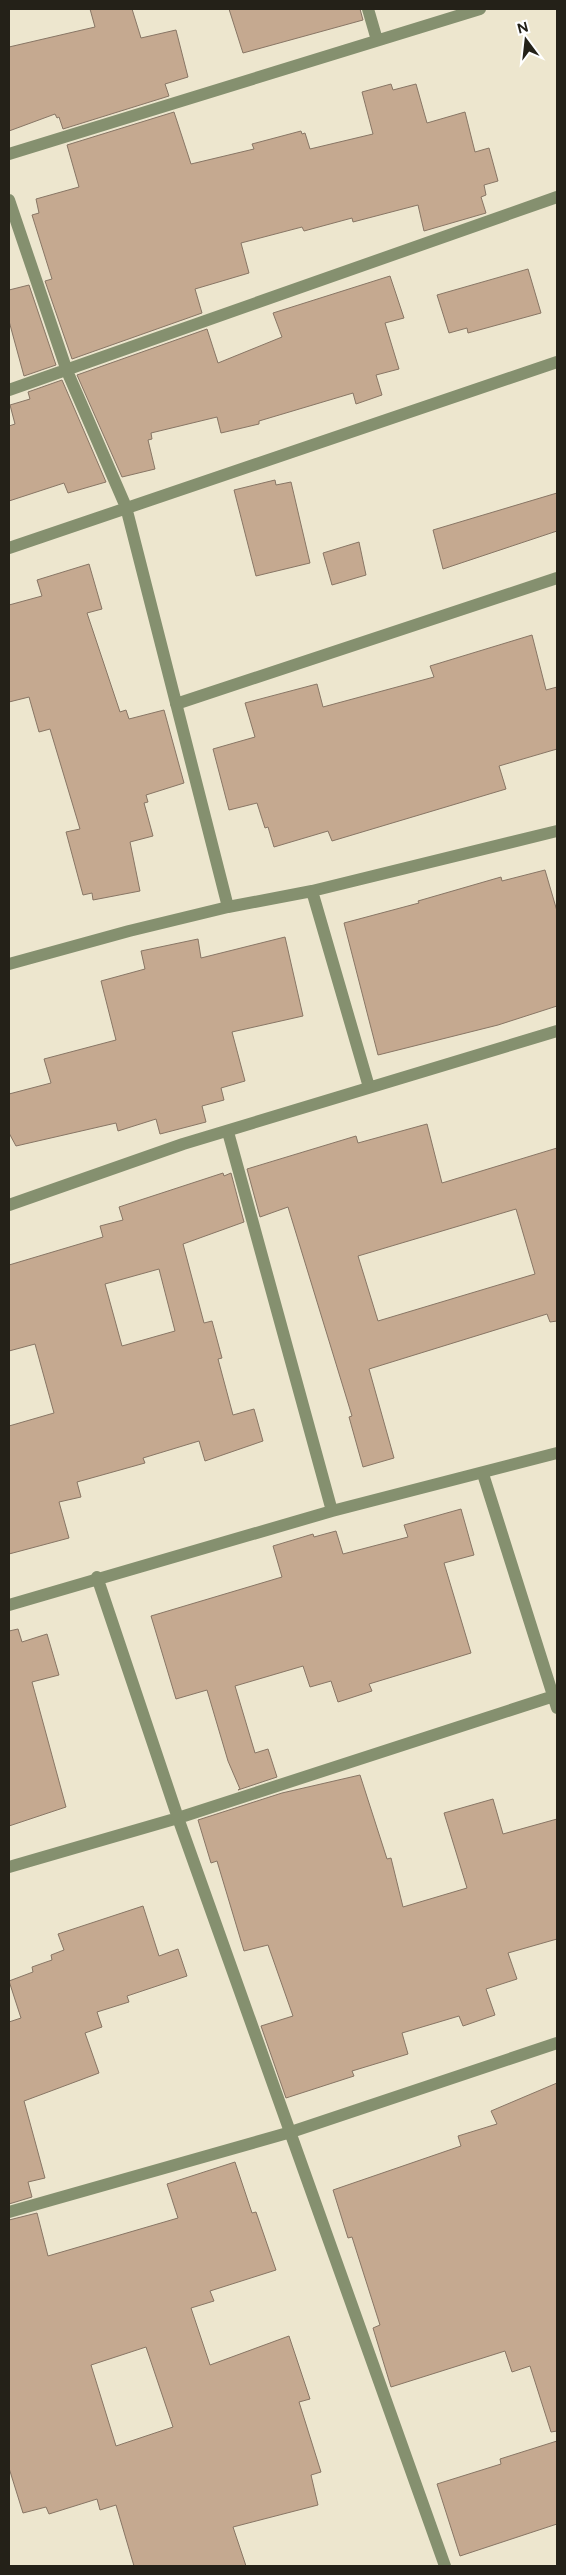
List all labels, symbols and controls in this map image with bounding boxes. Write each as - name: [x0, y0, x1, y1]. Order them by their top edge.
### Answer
- north arrow: [501, 15, 551, 65]
- text: N: [515, 18, 530, 38]

